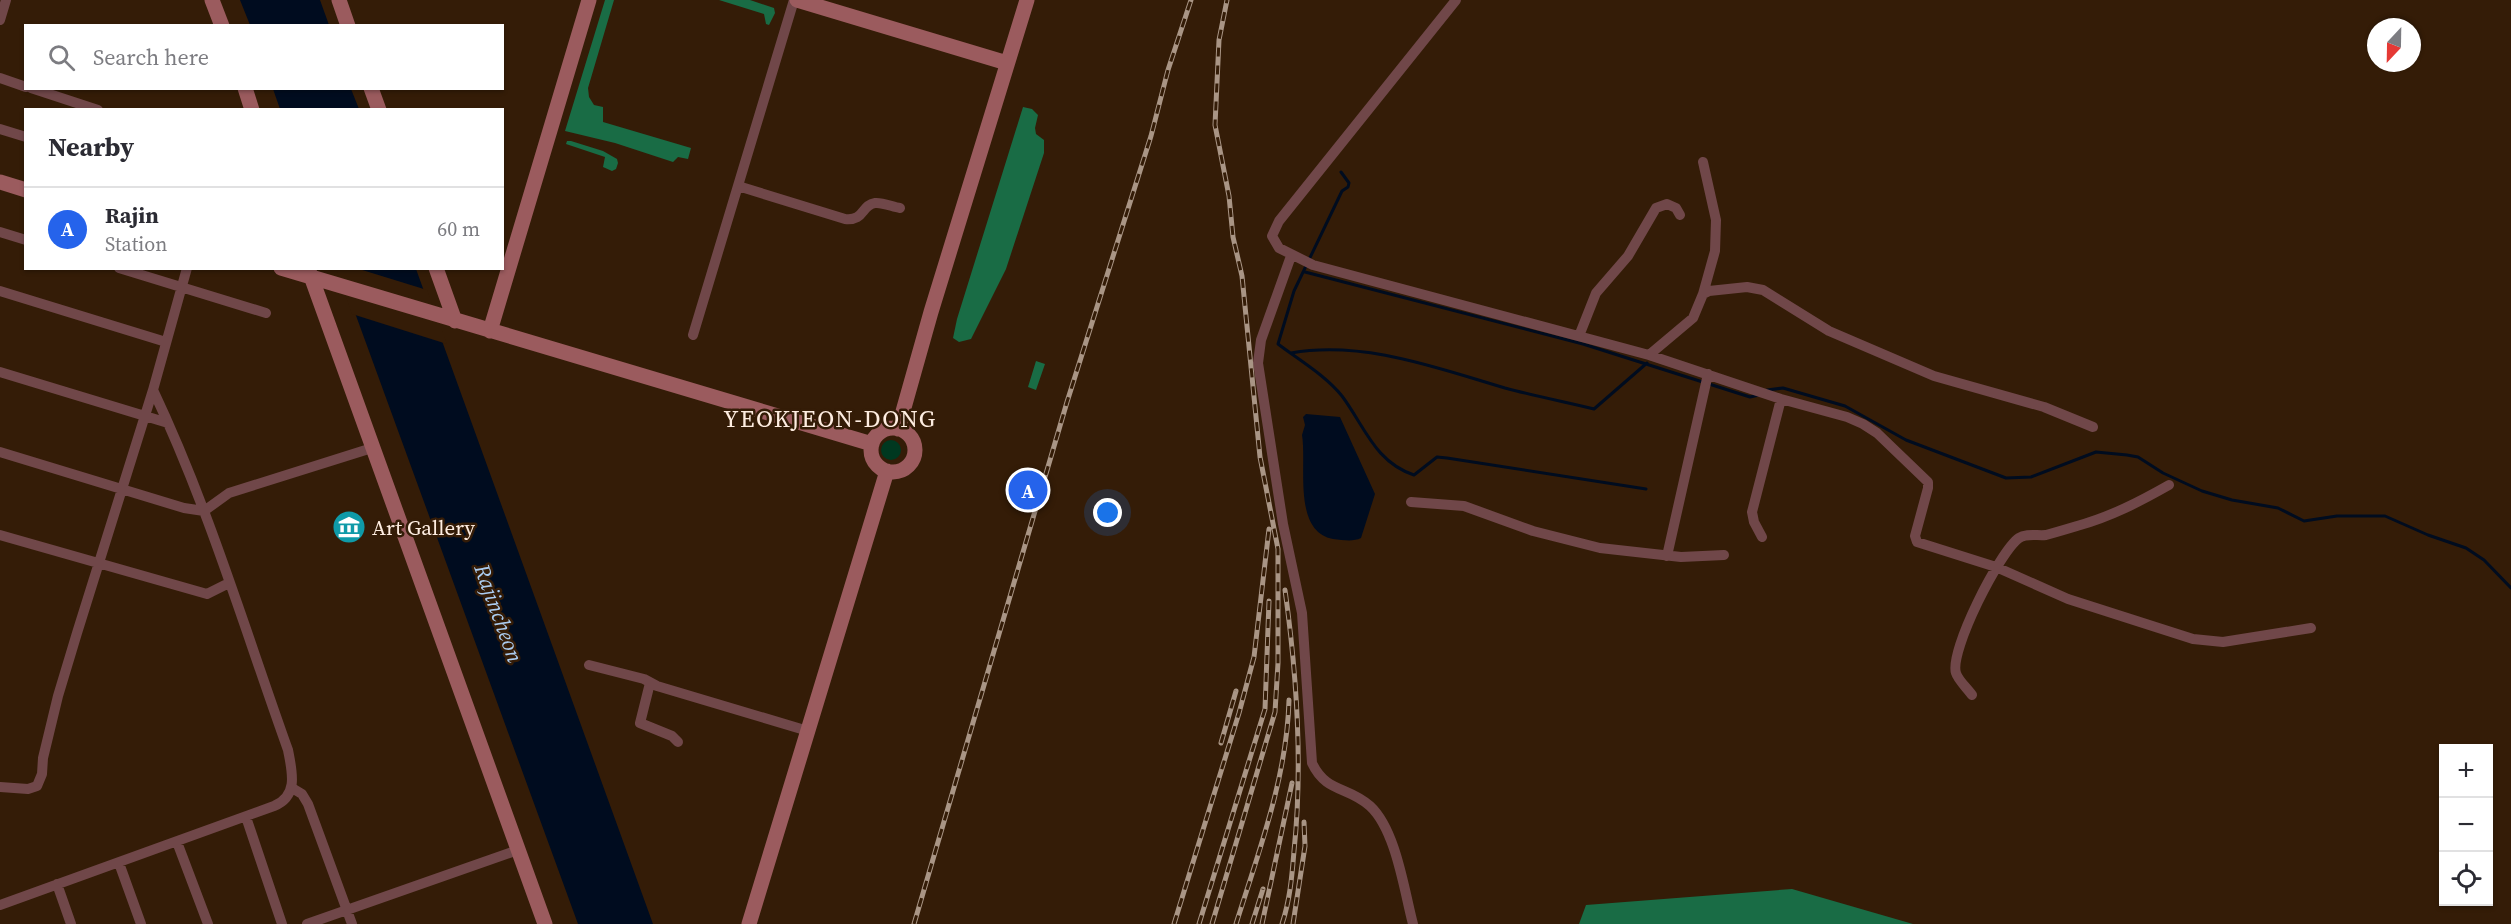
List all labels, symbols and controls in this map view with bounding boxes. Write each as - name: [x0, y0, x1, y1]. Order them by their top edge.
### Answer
- north arrow: [2367, 18, 2421, 72]
- search box: [24, 24, 504, 90]
- icon: search: [45, 41, 78, 74]
- text: Search here: [93, 42, 209, 72]
- text: Nearby: [48, 129, 134, 165]
- text: Rajin: [105, 200, 159, 230]
- text: A: [61, 215, 74, 243]
- text: 60 m: [437, 215, 480, 243]
- text: Station: [105, 230, 167, 258]
- district label: YEOKJEON-DONG: [723, 402, 937, 435]
- pin: A: [1008, 468, 1048, 512]
- your location: [1093, 498, 1122, 527]
- museum icon: Art Gallery: [331, 509, 367, 545]
- place label: Art Gallery: [372, 513, 475, 542]
- water label: Rajincheon: [467, 559, 531, 667]
- map controls: [2439, 744, 2493, 906]
- button: +: [2439, 744, 2493, 798]
- button: −: [2439, 798, 2493, 852]
- button: locate: [2439, 852, 2493, 906]

